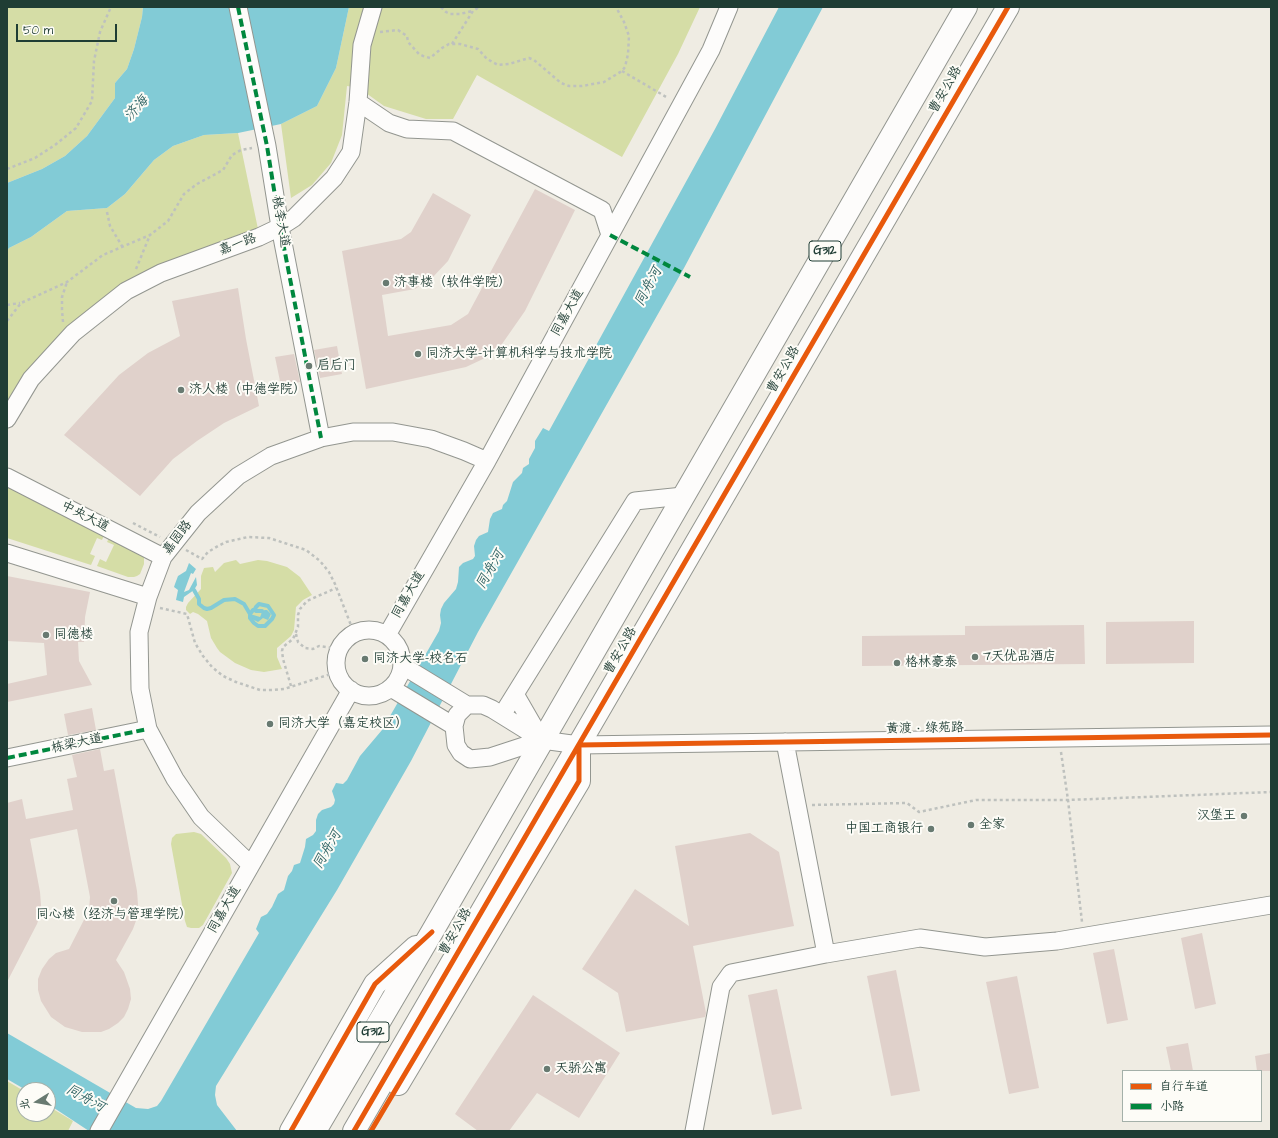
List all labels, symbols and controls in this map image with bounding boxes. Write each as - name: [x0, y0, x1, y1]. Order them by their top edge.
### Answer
- scale bar: [18, 16, 119, 42]
- text: 50 m: [23, 22, 53, 39]
- street label: 曹安公路: [926, 64, 966, 116]
- water label: 济海: [121, 93, 153, 125]
- street label: 桃李大道: [268, 195, 292, 249]
- street label: 嘉一路: [217, 231, 259, 259]
- road number: G312: [809, 241, 841, 261]
- water label: 同舟河: [632, 265, 666, 309]
- place label: 济事楼（软件学院）: [394, 275, 511, 291]
- marker: 济事楼（软件学院）: [381, 278, 391, 288]
- street label: 同嘉大道: [549, 286, 587, 340]
- street label: 曹安公路: [764, 344, 804, 396]
- place label: 同济大学-计算机科学与技术学院: [426, 346, 612, 362]
- marker: 同济大学-计算机科学与技术学院: [413, 349, 423, 359]
- place label: 启后门: [317, 358, 356, 374]
- marker: 启后门: [304, 361, 314, 371]
- place label: 济人楼（中德学院）: [189, 382, 306, 398]
- marker: 济人楼（中德学院）: [176, 385, 186, 395]
- street label: 中央大道: [58, 498, 112, 536]
- street label: 嘉园路: [160, 518, 196, 558]
- water label: 同舟河: [473, 548, 509, 592]
- street label: 同嘉大道: [389, 569, 429, 621]
- street label: 曹安公路: [601, 625, 641, 677]
- place label: 同德楼: [54, 627, 93, 643]
- marker: 同德楼: [41, 630, 51, 640]
- place label: 7天优品酒店: [983, 649, 1056, 665]
- place label: 同济大学-校名石: [373, 651, 468, 667]
- marker: 7天优品酒店: [970, 652, 980, 662]
- marker: 同济大学-校名石: [360, 654, 370, 664]
- place label: 格林豪泰: [905, 655, 957, 671]
- marker: 格林豪泰: [892, 658, 902, 668]
- place label: 同济大学（嘉定校区）: [278, 716, 408, 732]
- marker: 同济大学（嘉定校区）: [265, 719, 275, 729]
- street label: 黄渡 • 绿苑路: [886, 721, 964, 737]
- street label: 栋梁大道: [50, 731, 104, 757]
- place label: 汉堡王: [1197, 808, 1236, 824]
- marker: 汉堡王: [1239, 811, 1249, 821]
- place label: 全家: [979, 817, 1005, 833]
- marker: 全家: [966, 820, 976, 830]
- place label: 中国工商银行: [845, 821, 923, 837]
- marker: 中国工商银行: [926, 824, 936, 834]
- water label: 同舟河: [310, 828, 346, 872]
- street label: 同嘉大道: [205, 884, 245, 936]
- marker: 同心楼（经济与管理学院）: [109, 896, 119, 906]
- street label: 曹安公路: [436, 906, 476, 958]
- place label: 同心楼（经济与管理学院）: [36, 907, 192, 923]
- road number: G312: [357, 1022, 389, 1042]
- place label: 天骄公寓: [555, 1061, 607, 1077]
- marker: 天骄公寓: [542, 1064, 552, 1074]
- legend: [1122, 1070, 1262, 1122]
- text: 自行车道: [1160, 1078, 1208, 1095]
- water label: 同舟河: [63, 1081, 107, 1117]
- north arrow: [16, 1082, 56, 1122]
- text: 北: [16, 1097, 33, 1111]
- text: 小路: [1160, 1098, 1184, 1115]

